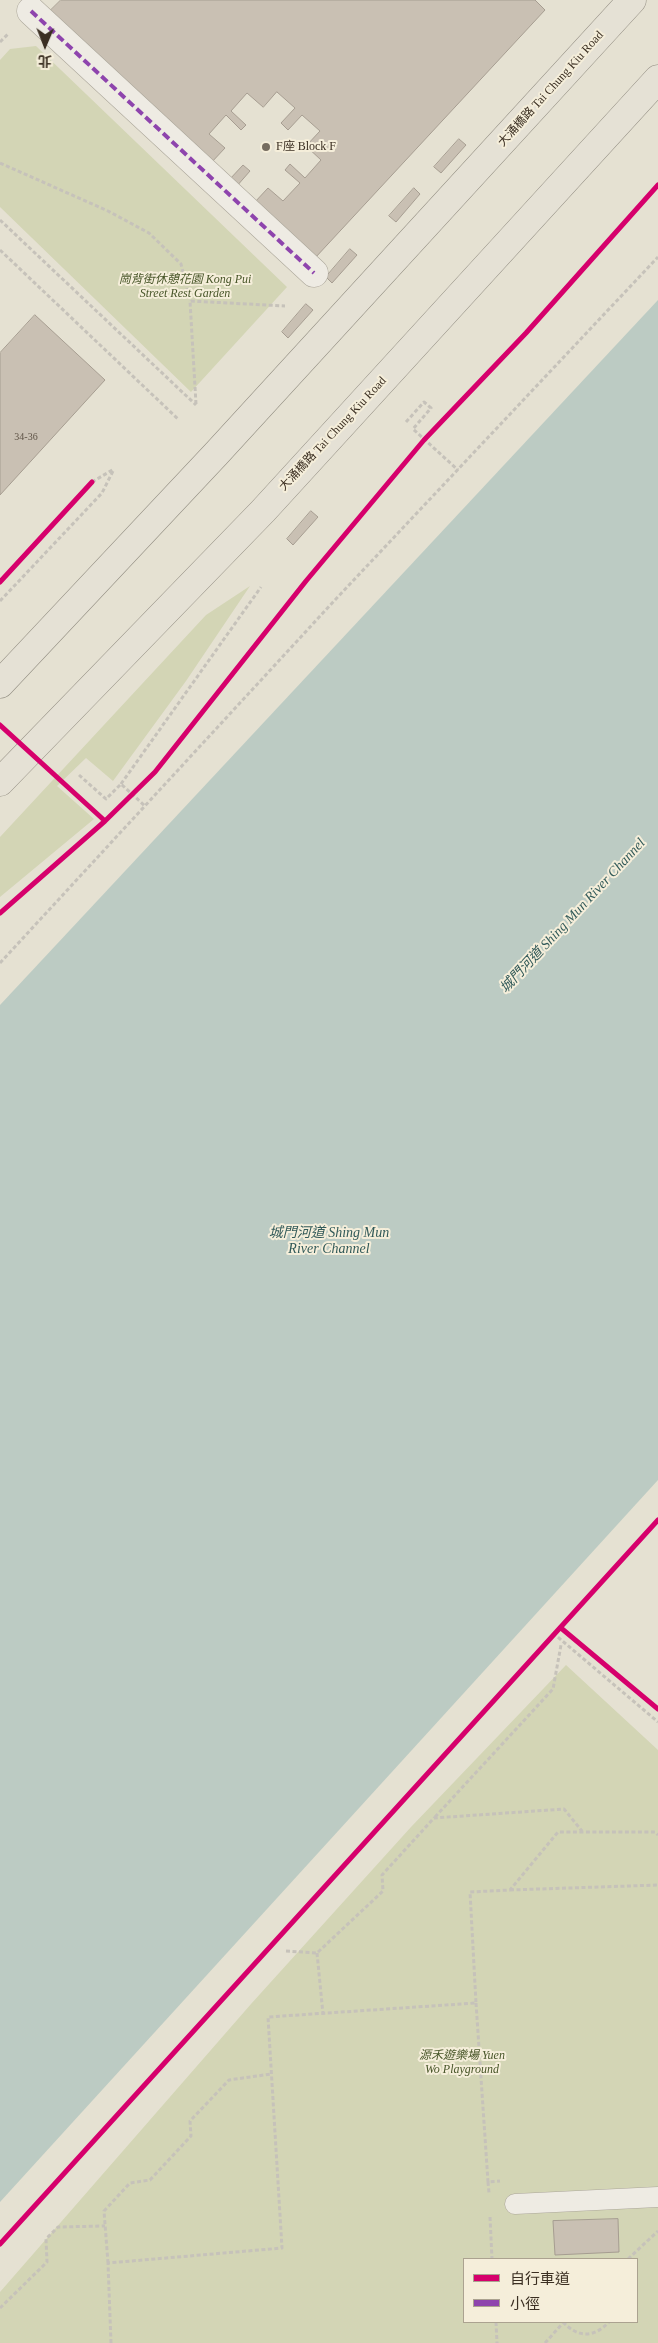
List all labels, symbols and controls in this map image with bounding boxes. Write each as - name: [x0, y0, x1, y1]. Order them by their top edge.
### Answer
- north arrow: [20, 20, 70, 70]
- street label: 大涌橋路 Tai Chung Kiu Road: [495, 28, 607, 150]
- text: 北: [38, 53, 52, 68]
- place label: F座 Block F: [276, 140, 336, 154]
- marker: F座 Block F: [260, 141, 272, 153]
- park label: 崗背街休憩花園 Kong Pui Street Rest Garden: [119, 273, 251, 301]
- street label: 大涌橋路 Tai Chung Kiu Road: [276, 374, 390, 494]
- house number: 34-36: [14, 431, 38, 443]
- water label: 城門河道 Shing Mun River Channel: [497, 835, 649, 997]
- water label: 城門河道 Shing Mun River Channel: [269, 1225, 389, 1258]
- park label: 源禾遊樂場 Yuen Wo Playground: [419, 2049, 505, 2077]
- legend: [463, 2258, 638, 2323]
- text: 自行車道: [510, 2271, 570, 2287]
- text: 小徑: [510, 2296, 540, 2312]

